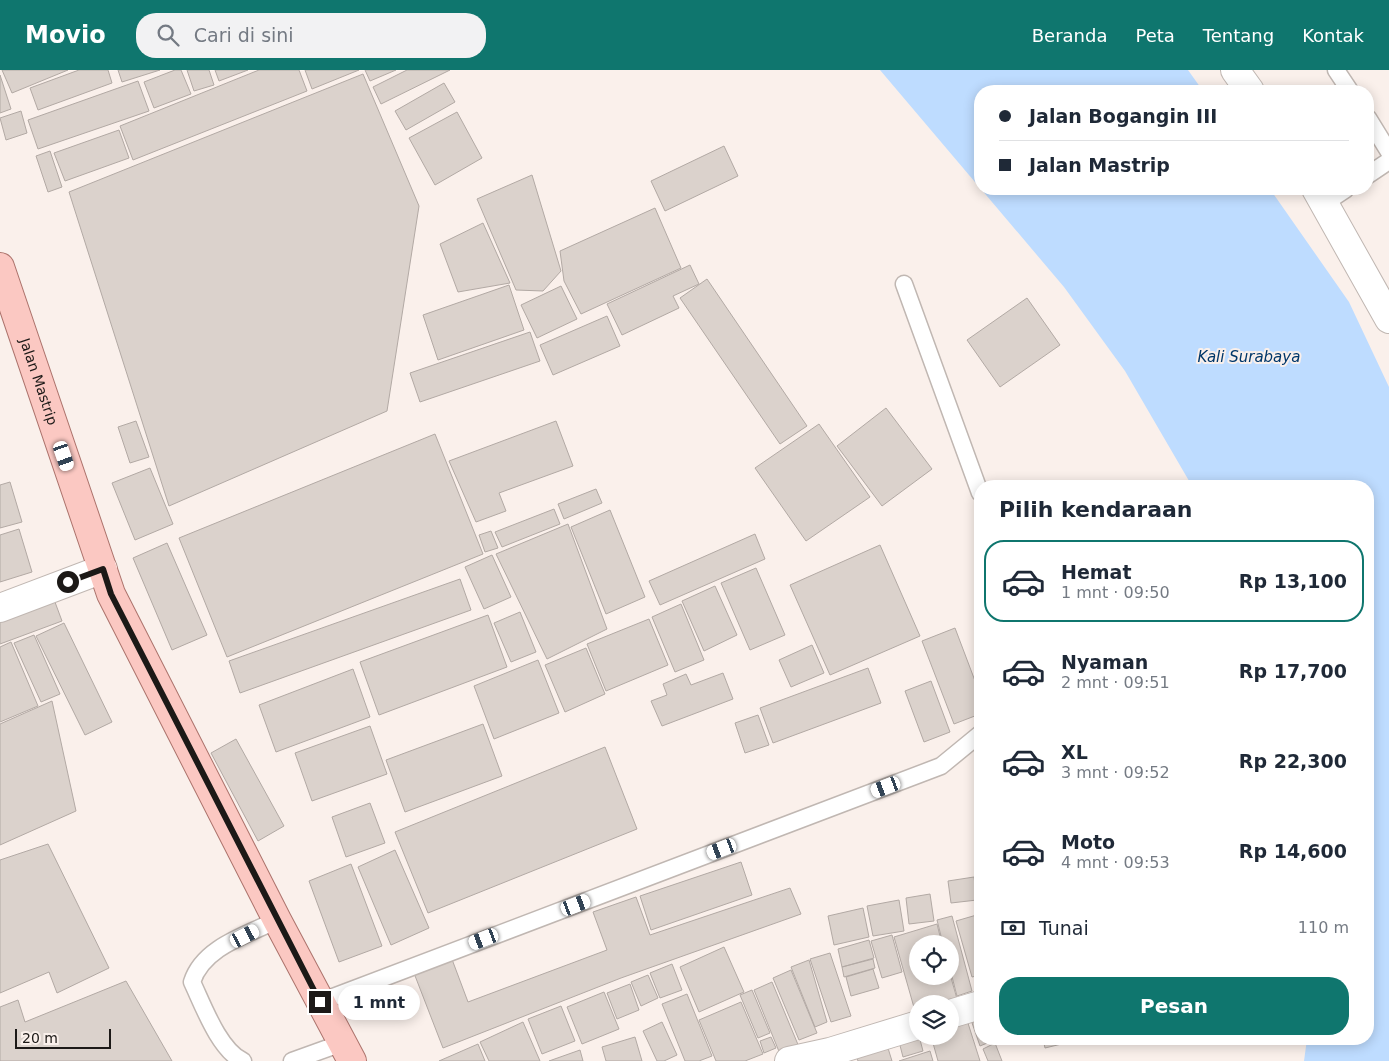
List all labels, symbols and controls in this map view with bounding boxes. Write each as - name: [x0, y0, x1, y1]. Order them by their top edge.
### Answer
- search box: [136, 13, 486, 58]
- text: Movio: [25, 21, 106, 49]
- icon: search: [154, 21, 182, 49]
- text: Cari di sini: [194, 24, 294, 46]
- text: Beranda: [1032, 25, 1107, 46]
- text: Peta: [1135, 25, 1175, 46]
- text: Tentang: [1203, 25, 1274, 46]
- text: Kontak: [1302, 25, 1364, 46]
- text: Jalan Bogangin III: [1029, 105, 1217, 127]
- text: Jalan Mastrip: [1029, 154, 1170, 176]
- street label: Jalan Mastrip: [16, 335, 61, 427]
- water label: Kali Surabaya: [1198, 348, 1300, 366]
- car: [52, 439, 75, 473]
- text: Pilih kendaraan: [999, 497, 1193, 522]
- icon: car: [1001, 559, 1046, 604]
- text: Hemat: [1061, 561, 1132, 583]
- text: Rp 13,100: [1239, 570, 1347, 592]
- route start: [57, 571, 79, 593]
- text: 1 mnt · 09:50: [1061, 583, 1170, 602]
- icon: car: [1001, 649, 1046, 694]
- text: Nyaman: [1061, 651, 1148, 673]
- text: Rp 17,700: [1239, 660, 1347, 682]
- text: 2 mnt · 09:51: [1061, 673, 1170, 692]
- icon: car: [1001, 739, 1046, 784]
- text: XL: [1061, 741, 1088, 763]
- text: Rp 22,300: [1239, 750, 1347, 772]
- text: 3 mnt · 09:52: [1061, 763, 1170, 782]
- car: [869, 775, 902, 799]
- icon: car: [1001, 829, 1046, 874]
- text: Moto: [1061, 831, 1115, 853]
- car: [705, 837, 738, 861]
- text: Rp 14,600: [1239, 840, 1347, 862]
- text: 4 mnt · 09:53: [1061, 853, 1170, 872]
- car: [559, 893, 592, 917]
- icon: cash: [999, 914, 1027, 942]
- text: Tunai: [1039, 917, 1089, 939]
- text: 110 m: [1298, 918, 1349, 937]
- car: [228, 923, 261, 949]
- car: [467, 927, 500, 951]
- map controls: [909, 935, 959, 1045]
- button: locate: [909, 935, 959, 985]
- button: Pesan: [999, 977, 1349, 1035]
- callout: 1 mnt: [338, 984, 420, 1020]
- route end: [309, 991, 331, 1013]
- text: 1 mnt: [353, 993, 405, 1012]
- button: layers: [909, 995, 959, 1045]
- scale bar: [15, 1026, 111, 1049]
- text: 20 m: [22, 1030, 58, 1046]

